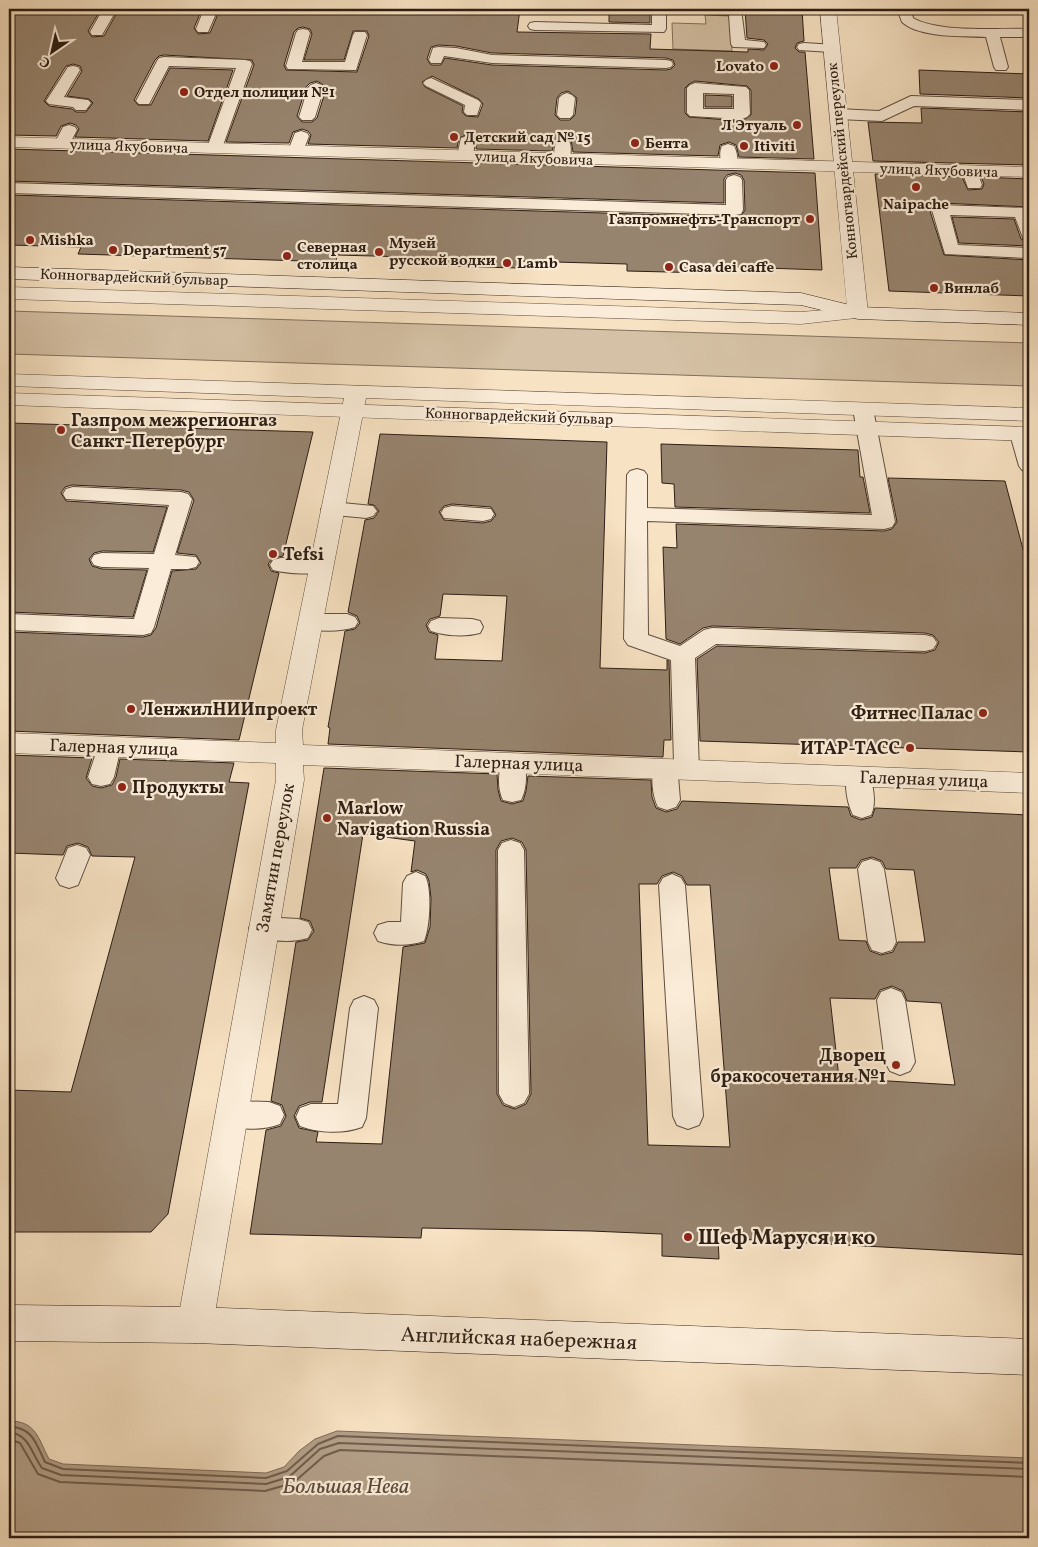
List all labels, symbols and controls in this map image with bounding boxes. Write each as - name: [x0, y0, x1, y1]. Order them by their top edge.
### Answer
- north arrow: [28, 28, 78, 78]
- text: С: [37, 51, 55, 72]
- place label: Lovato: [716, 57, 764, 78]
- marker: Lovato: [768, 60, 780, 72]
- street label: Конногвардейский переулок: [823, 62, 864, 260]
- place label: Отдел полиции №1: [194, 83, 335, 104]
- marker: Отдел полиции №1: [178, 86, 190, 98]
- place label: Л'Этуаль: [721, 116, 787, 137]
- marker: Л'Этуаль: [791, 119, 803, 131]
- place label: Детский сад № 15: [464, 128, 591, 149]
- marker: Детский сад № 15: [448, 131, 460, 143]
- place label: Бента: [645, 134, 689, 155]
- street label: улица Якубовича: [69, 135, 189, 160]
- marker: Бента: [629, 137, 641, 149]
- place label: Itiviti: [754, 137, 795, 158]
- marker: Itiviti: [738, 140, 750, 152]
- street label: улица Якубовича: [474, 147, 594, 172]
- street label: улица Якубовича: [879, 159, 999, 184]
- marker: Naipache: [910, 181, 922, 193]
- place label: Naipache: [883, 195, 949, 216]
- place label: Газпромнефть-Транспорт: [609, 210, 801, 231]
- marker: Газпромнефть-Транспорт: [804, 213, 816, 225]
- place label: Mishka: [40, 231, 94, 252]
- marker: Mishka: [24, 234, 36, 246]
- place label: Музей русской водки: [389, 234, 496, 272]
- place label: Северная столица: [297, 238, 367, 276]
- place label: Department 57: [123, 241, 227, 262]
- marker: Department 57: [107, 244, 119, 256]
- marker: Музей русской водки: [373, 246, 385, 258]
- marker: Северная столица: [281, 250, 293, 262]
- place label: Lamb: [517, 254, 558, 275]
- marker: Lamb: [501, 257, 513, 269]
- place label: Casa dei caffe: [679, 258, 774, 279]
- marker: Casa dei caffe: [663, 261, 675, 273]
- street label: Конногвардейский бульвар: [39, 265, 228, 292]
- place label: Винлаб: [944, 279, 999, 300]
- marker: Винлаб: [928, 282, 940, 294]
- street label: Конногвардейский бульвар: [424, 404, 613, 431]
- place label: Газпром межрегионгаз Санкт-Петербург: [71, 409, 277, 455]
- marker: Газпром межрегионгаз Санкт-Петербург: [55, 424, 67, 436]
- place label: Tefsi: [283, 543, 324, 568]
- marker: Tefsi: [267, 548, 279, 560]
- place label: ЛенжилНИИпроект: [141, 698, 317, 723]
- place label: Фитнес Палас: [851, 702, 973, 727]
- marker: ЛенжилНИИпроект: [125, 703, 137, 715]
- marker: Фитнес Палас: [977, 707, 989, 719]
- street label: Галерная улица: [49, 734, 179, 763]
- place label: ИТАР-ТАСС: [800, 737, 900, 762]
- marker: ИТАР-ТАСС: [904, 742, 916, 754]
- street label: Галерная улица: [454, 750, 584, 779]
- street label: Галерная улица: [859, 766, 989, 795]
- place label: Продукты: [132, 776, 224, 801]
- marker: Продукты: [116, 781, 128, 793]
- street label: Замятин переулок: [251, 781, 302, 935]
- place label: Marlow Navigation Russia: [337, 797, 490, 843]
- marker: Marlow Navigation Russia: [321, 812, 333, 824]
- place label: Дворец бракосочетания №1: [711, 1044, 886, 1090]
- marker: Дворец бракосочетания №1: [890, 1059, 902, 1071]
- place label: Шеф Маруся и ко: [698, 1224, 875, 1253]
- marker: Шеф Маруся и ко: [682, 1231, 694, 1243]
- street label: Английская набережная: [400, 1321, 638, 1358]
- water label: Большая Нева: [283, 1472, 410, 1503]

